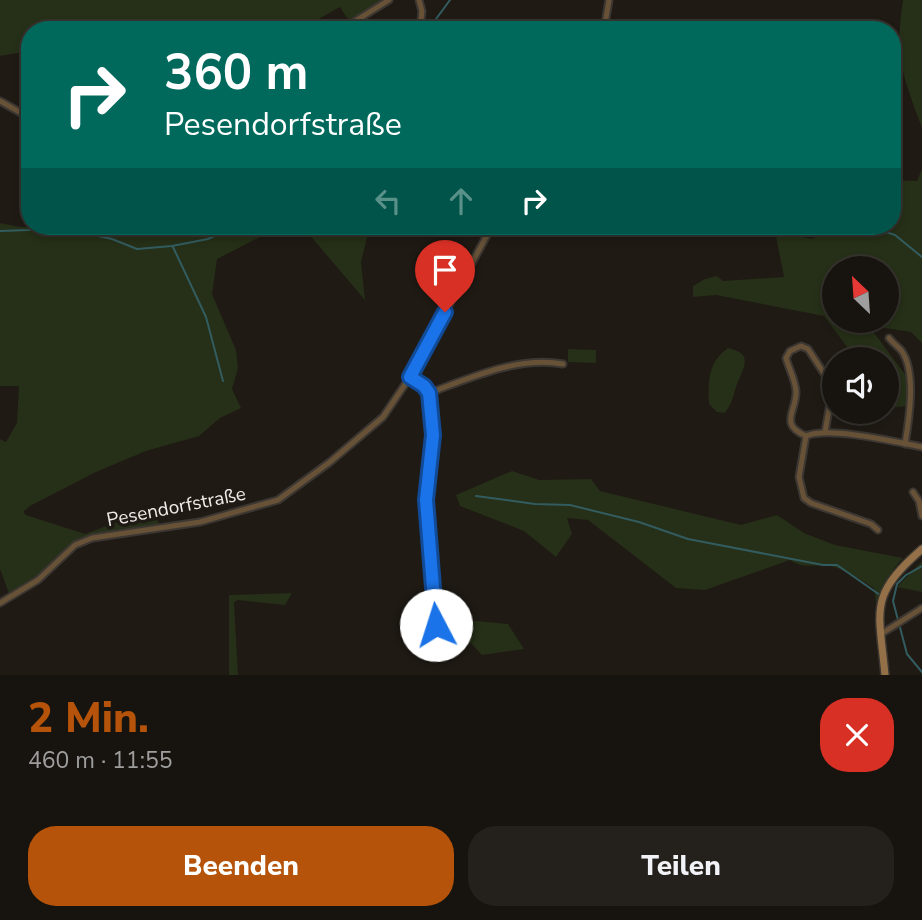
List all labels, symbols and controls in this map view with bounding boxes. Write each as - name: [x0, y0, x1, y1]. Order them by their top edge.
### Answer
- text: 360 m: [164, 39, 308, 106]
- icon: right: [49, 49, 140, 140]
- text: Pesendorfstraße: [164, 103, 402, 146]
- icon: left: [369, 182, 407, 220]
- icon: ahead: [442, 182, 480, 220]
- icon: right: [515, 182, 553, 220]
- pin: [415, 240, 475, 312]
- icon: arrive: [426, 251, 464, 289]
- north arrow: [822, 256, 900, 332]
- map controls: [822, 256, 899, 424]
- button: sound: [822, 347, 899, 424]
- street label: Pesendorfstraße: [104, 481, 248, 533]
- position arrow: [399, 588, 473, 662]
- text: 2 Min.: [28, 690, 149, 747]
- button: close: [820, 698, 894, 772]
- text: 460 m · 11:55: [28, 745, 173, 776]
- button: Beenden: [28, 826, 454, 906]
- button: Teilen: [468, 826, 894, 906]

